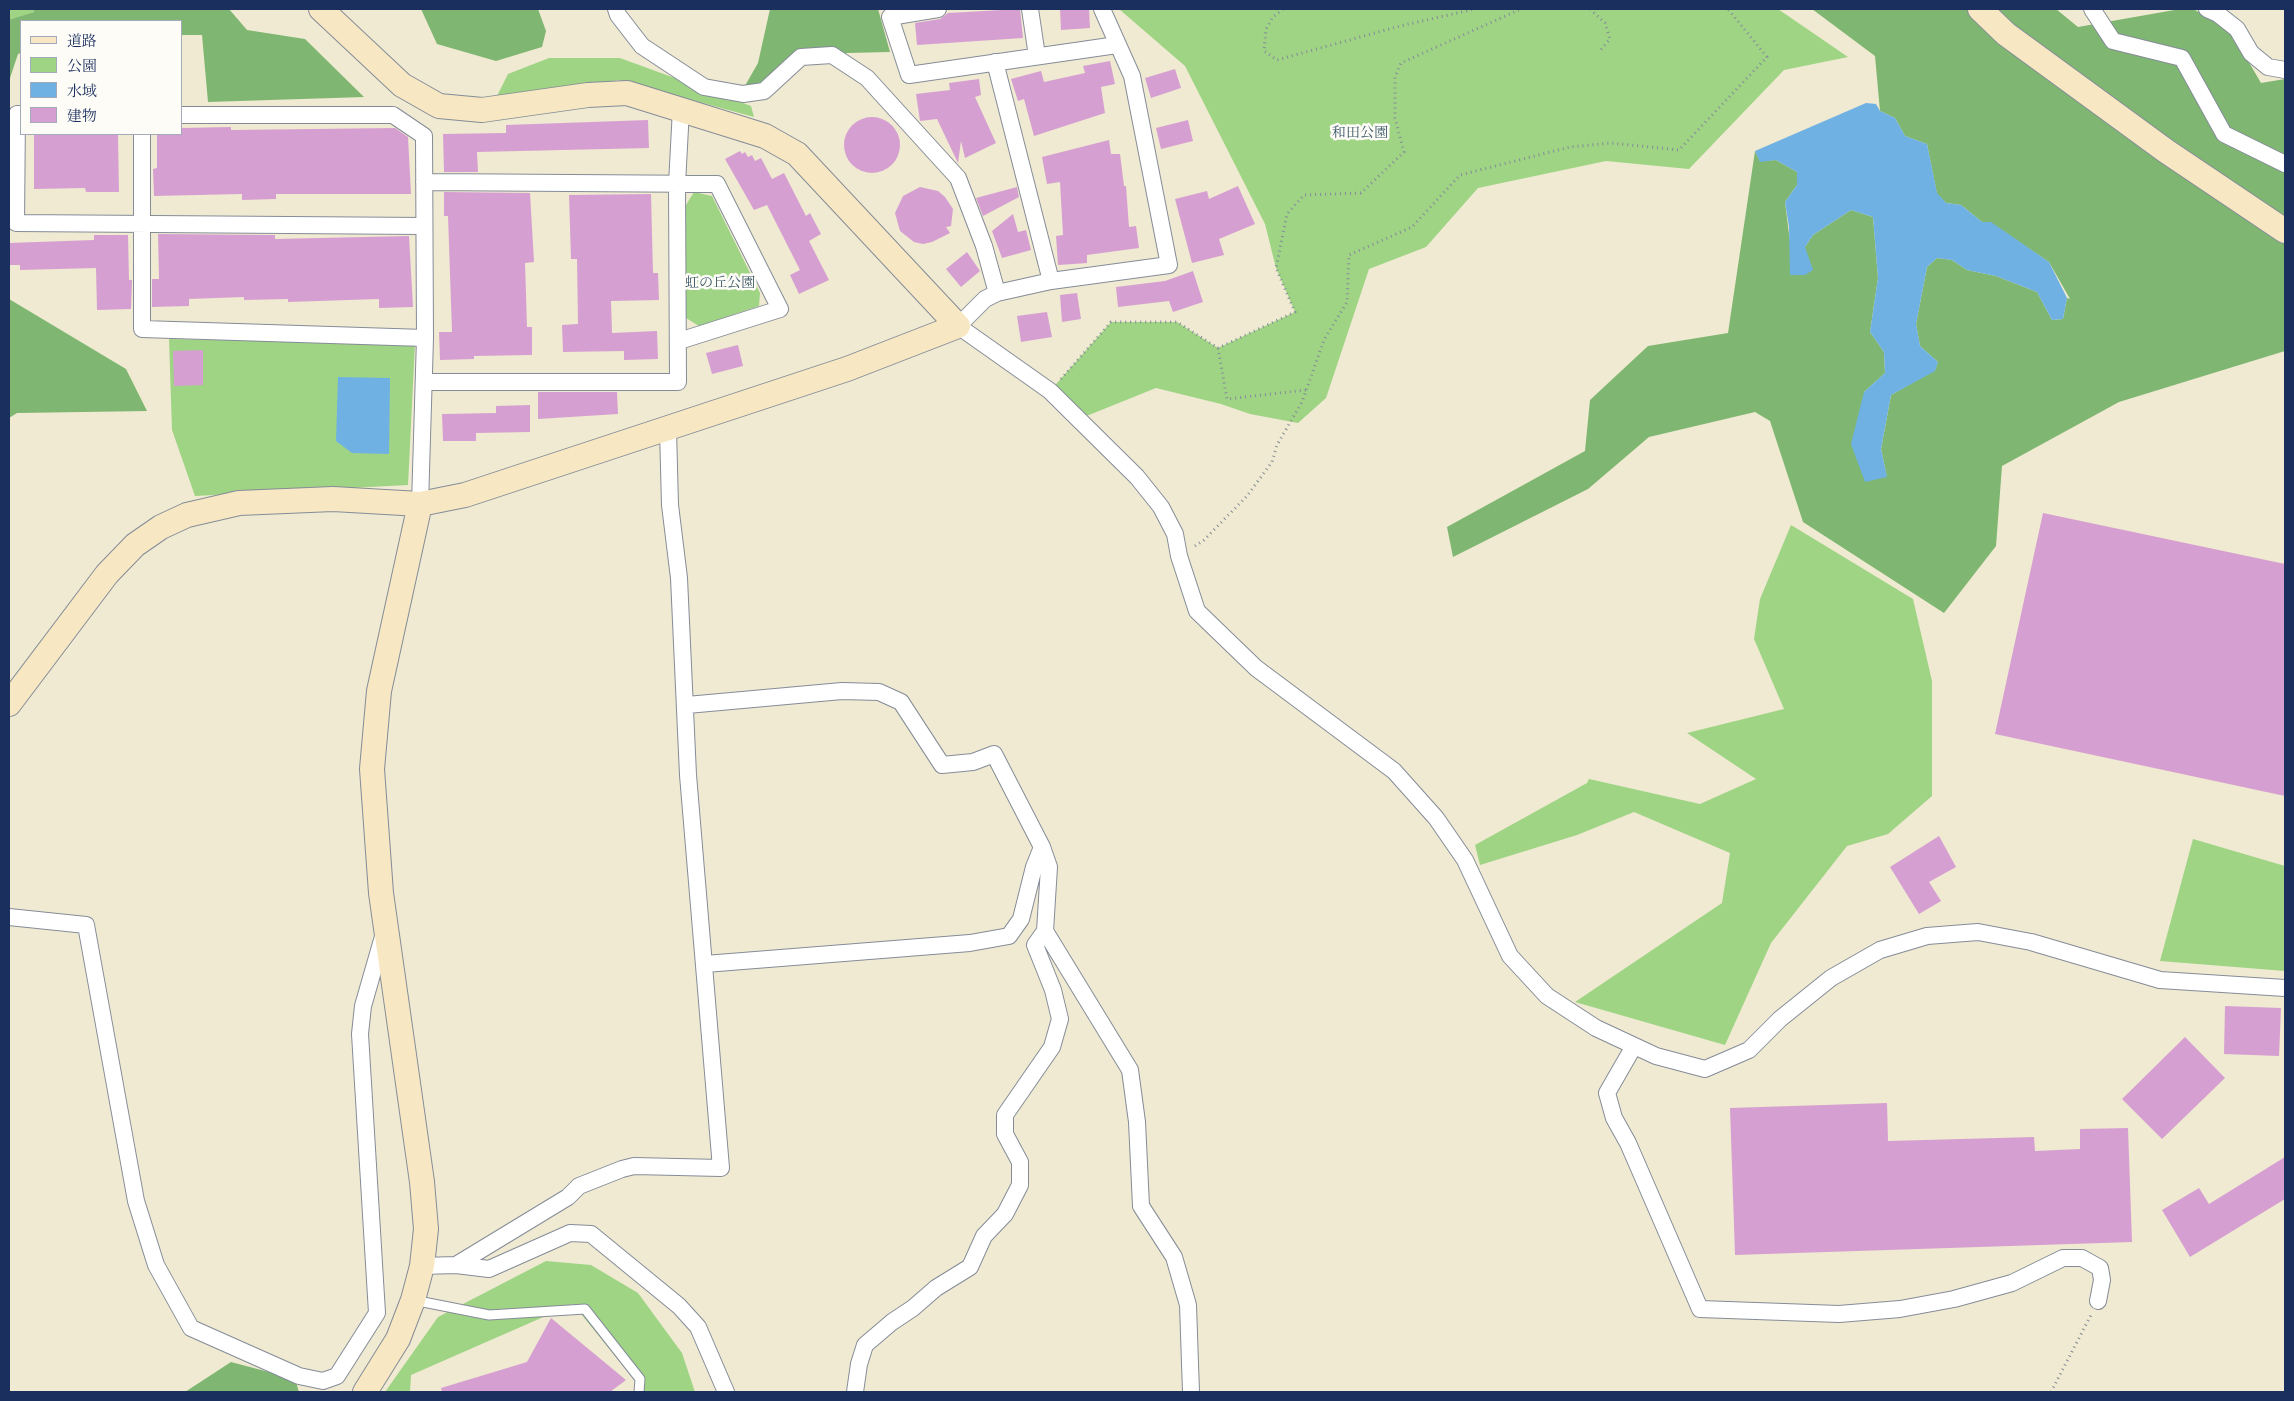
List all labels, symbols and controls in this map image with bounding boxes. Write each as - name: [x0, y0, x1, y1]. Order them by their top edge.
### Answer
- legend: [20, 20, 182, 135]
- text: 道路: [67, 32, 97, 51]
- text: 公園: [67, 57, 97, 76]
- text: 水域: [67, 82, 97, 101]
- text: 建物: [67, 107, 97, 126]
- park label: 和田公園: [1332, 126, 1388, 142]
- park label: 虹の丘公園: [685, 276, 755, 292]

